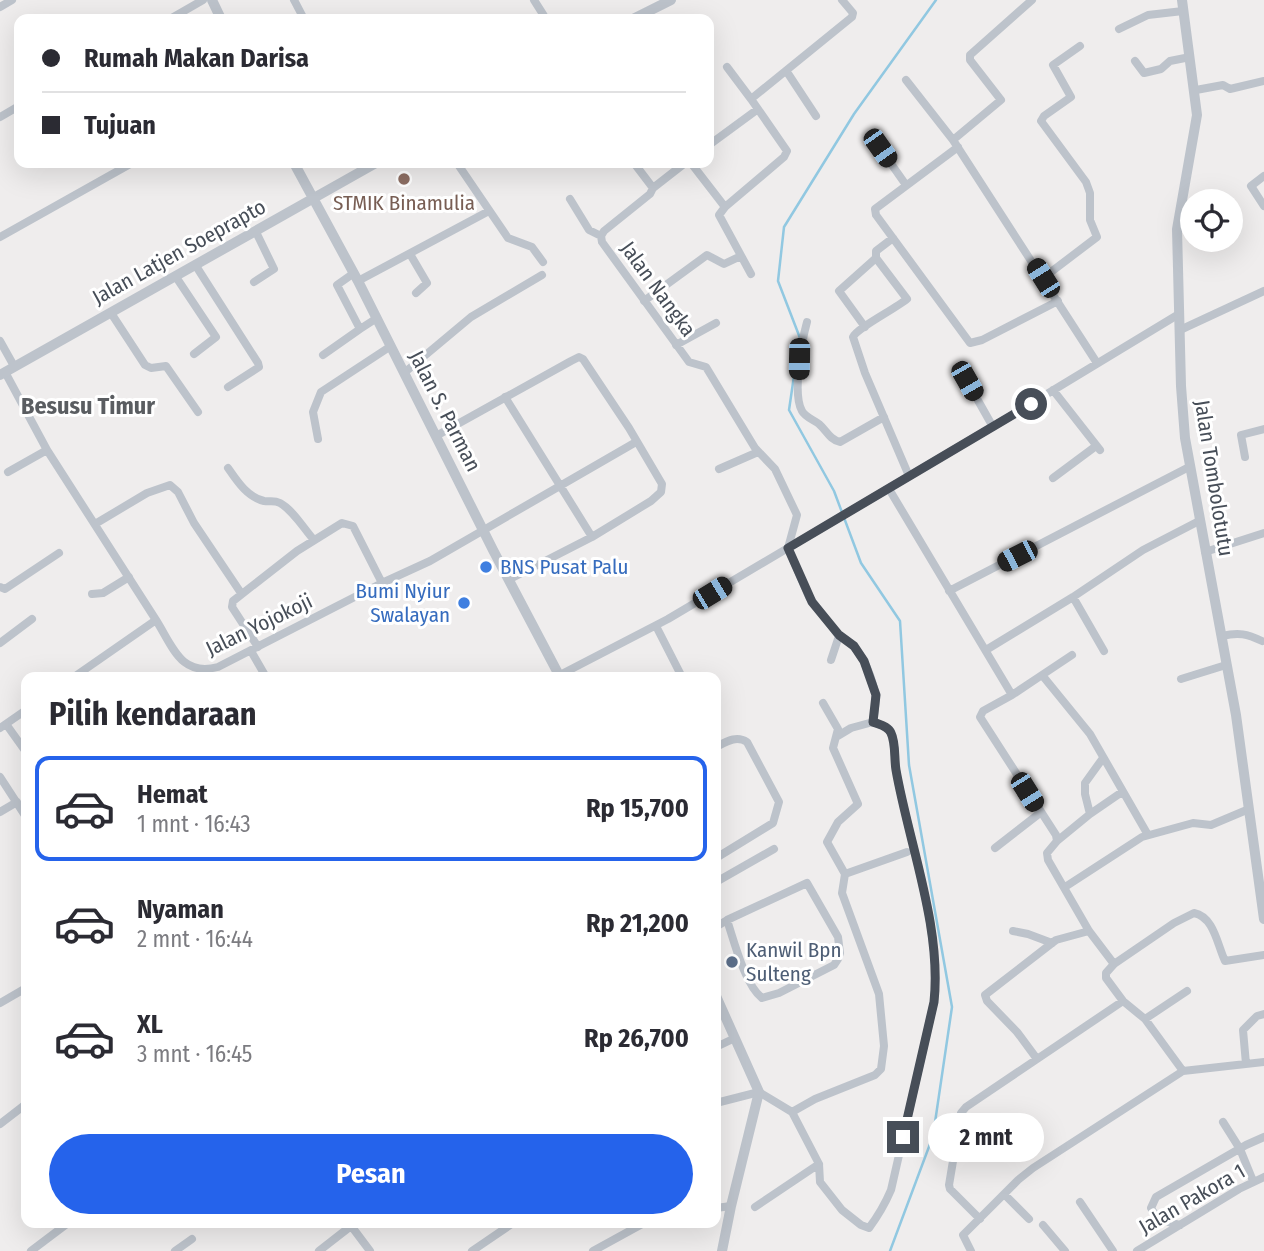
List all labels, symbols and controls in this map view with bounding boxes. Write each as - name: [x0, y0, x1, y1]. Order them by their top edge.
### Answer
- text: Rumah Makan Darisa: [84, 43, 309, 74]
- text: Tujuan: [84, 110, 156, 141]
- car: [860, 125, 901, 171]
- marker: STMIK Binamulia: [396, 171, 412, 187]
- map controls: [1180, 189, 1243, 252]
- button: locate: [1180, 189, 1243, 252]
- place label: STMIK Binamulia: [333, 190, 475, 216]
- street label: Jalan Latjen Soeprapto: [88, 194, 270, 310]
- street label: Jalan Nangka: [615, 236, 701, 342]
- car: [1023, 255, 1064, 301]
- car: [789, 338, 810, 380]
- street label: Jalan S. Parman: [403, 346, 487, 476]
- car: [948, 358, 987, 404]
- route start: [1015, 388, 1047, 420]
- district label: Besusu Timur: [21, 392, 155, 420]
- street label: Jalan Tombolotutu: [1189, 398, 1239, 558]
- car: [994, 537, 1041, 575]
- place label: BNS Pusat Palu: [500, 554, 628, 580]
- marker: BNS Pusat Palu: [478, 559, 494, 575]
- car: [689, 573, 736, 613]
- place label: Bumi Nyiur Swalayan: [355, 578, 451, 628]
- street label: Jalan Yojokoji: [201, 588, 317, 662]
- marker: Bumi Nyiur Swalayan: [456, 595, 472, 611]
- text: Pilih kendaraan: [49, 695, 257, 733]
- car: [1007, 769, 1048, 815]
- icon: car: [53, 777, 116, 840]
- text: Hemat: [137, 779, 208, 810]
- text: Rp 15,700: [586, 793, 689, 824]
- text: 1 mnt · 16:43: [137, 810, 251, 838]
- icon: car: [53, 892, 116, 955]
- text: Nyaman: [137, 894, 224, 925]
- text: Rp 21,200: [586, 908, 689, 939]
- text: 2 mnt · 16:44: [137, 925, 253, 953]
- place label: Kanwil Bpn Sulteng: [746, 937, 842, 987]
- marker: Kanwil Bpn Sulteng: [724, 954, 740, 970]
- icon: car: [53, 1007, 116, 1070]
- text: XL: [137, 1009, 163, 1040]
- text: Rp 26,700: [584, 1023, 689, 1054]
- text: 3 mnt · 16:45: [137, 1040, 252, 1068]
- callout: 2 mnt: [928, 1112, 1043, 1162]
- route end: [887, 1121, 919, 1153]
- text: 2 mnt: [959, 1123, 1013, 1151]
- button: Pesan: [49, 1134, 693, 1214]
- street label: Jalan Pakora 1: [1134, 1158, 1250, 1240]

